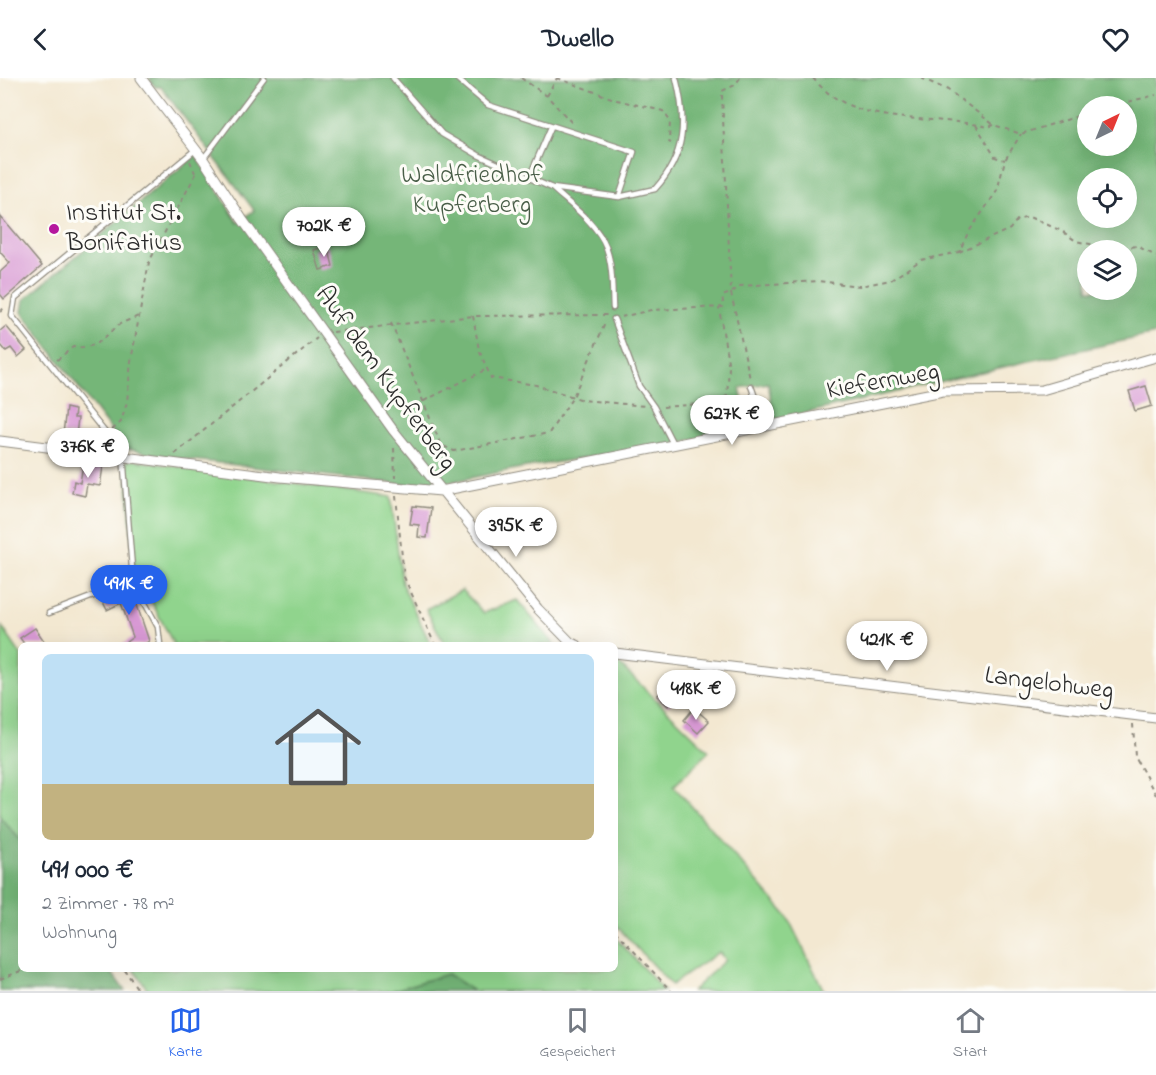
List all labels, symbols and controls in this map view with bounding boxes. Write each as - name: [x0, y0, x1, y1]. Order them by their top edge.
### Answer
- text: Dwello: [542, 20, 614, 59]
- icon: back: [24, 23, 57, 56]
- icon: heart: [1099, 23, 1132, 56]
- north arrow: [1077, 96, 1137, 156]
- map controls: [1077, 96, 1137, 300]
- park label: Waldfriedhof Kupferberg: [401, 157, 544, 225]
- button: locate: [1077, 168, 1137, 228]
- place label: Institut St. Bonifatius: [65, 195, 182, 263]
- pin: 702K €: [275, 207, 373, 258]
- text: 702K €: [296, 212, 352, 241]
- marker: Institut St. Bonifatius: [47, 222, 61, 236]
- button: layers: [1077, 240, 1137, 300]
- street label: Auf dem Kupferberg: [305, 279, 465, 479]
- street label: Kiefernweg: [824, 353, 942, 411]
- pin: 627K €: [683, 395, 781, 446]
- text: 627K €: [704, 400, 760, 429]
- pin: 376K €: [39, 428, 137, 479]
- text: 376K €: [61, 433, 115, 462]
- pin: 395K €: [467, 507, 565, 558]
- text: 395K €: [489, 512, 543, 541]
- pin: 491K €: [80, 565, 178, 616]
- text: 491K €: [104, 570, 154, 599]
- pin: 421K €: [838, 621, 936, 672]
- text: 421K €: [860, 626, 914, 655]
- street label: Langelohweg: [982, 657, 1116, 711]
- pin: 418K €: [647, 670, 745, 721]
- text: 418K €: [671, 675, 721, 704]
- icon: home: [264, 693, 372, 801]
- text: 491 000 €: [42, 852, 134, 890]
- text: 2 Zimmer · 78 m²: [42, 890, 175, 919]
- text: Wohnung: [42, 919, 117, 948]
- tab: Karte: [169, 1004, 202, 1064]
- tab: Gespeichert: [539, 1004, 616, 1064]
- tab: Start: [953, 1004, 987, 1064]

